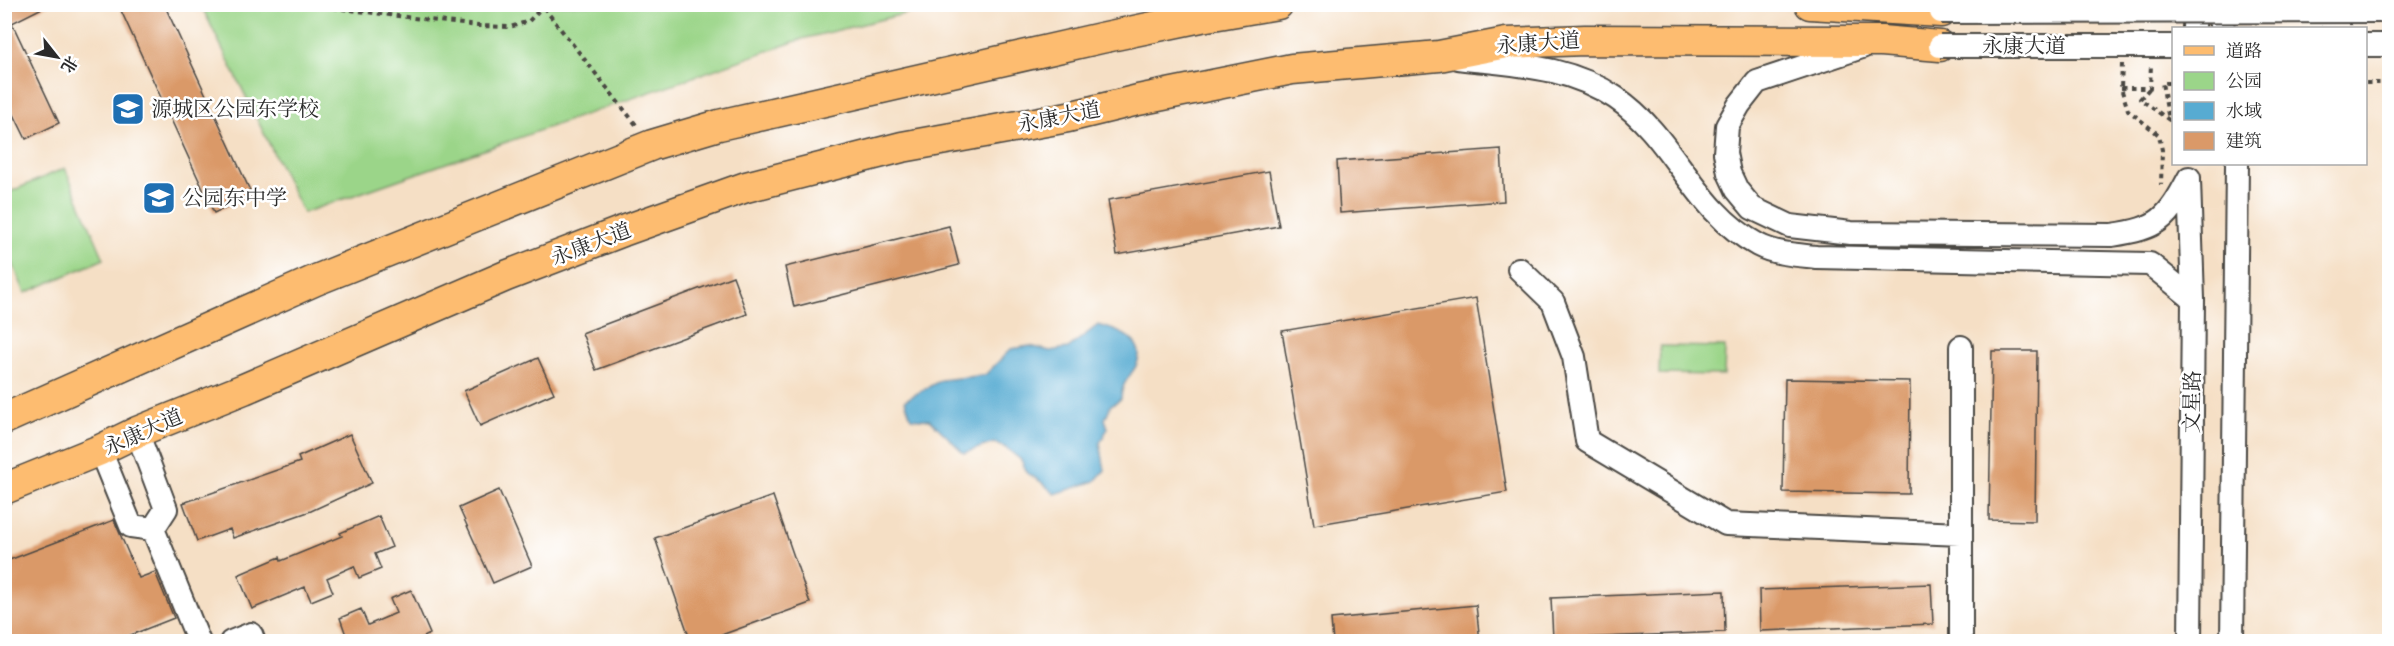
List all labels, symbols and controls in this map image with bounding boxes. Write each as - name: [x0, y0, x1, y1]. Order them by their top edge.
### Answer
- north arrow: [27, 27, 87, 87]
- legend: [2172, 27, 2367, 165]
- street label: 永康大道: [1495, 28, 1581, 61]
- street label: 永康大道: [1982, 34, 2066, 61]
- text: 道路: [2226, 41, 2262, 64]
- text: 北: [55, 52, 81, 76]
- text: 公园: [2226, 71, 2262, 94]
- school or university icon: 源城区公园东学校: [110, 91, 146, 127]
- place label: 源城区公园东学校: [151, 97, 319, 124]
- street label: 永康大道: [1015, 97, 1103, 140]
- text: 水域: [2226, 101, 2262, 124]
- text: 建筑: [2226, 131, 2262, 154]
- school or university icon: 公园东中学: [141, 180, 177, 216]
- place label: 公园东中学: [182, 186, 287, 213]
- street label: 永康大道: [547, 218, 636, 273]
- street label: 文星路: [2179, 370, 2208, 434]
- street label: 永康大道: [100, 404, 187, 463]

